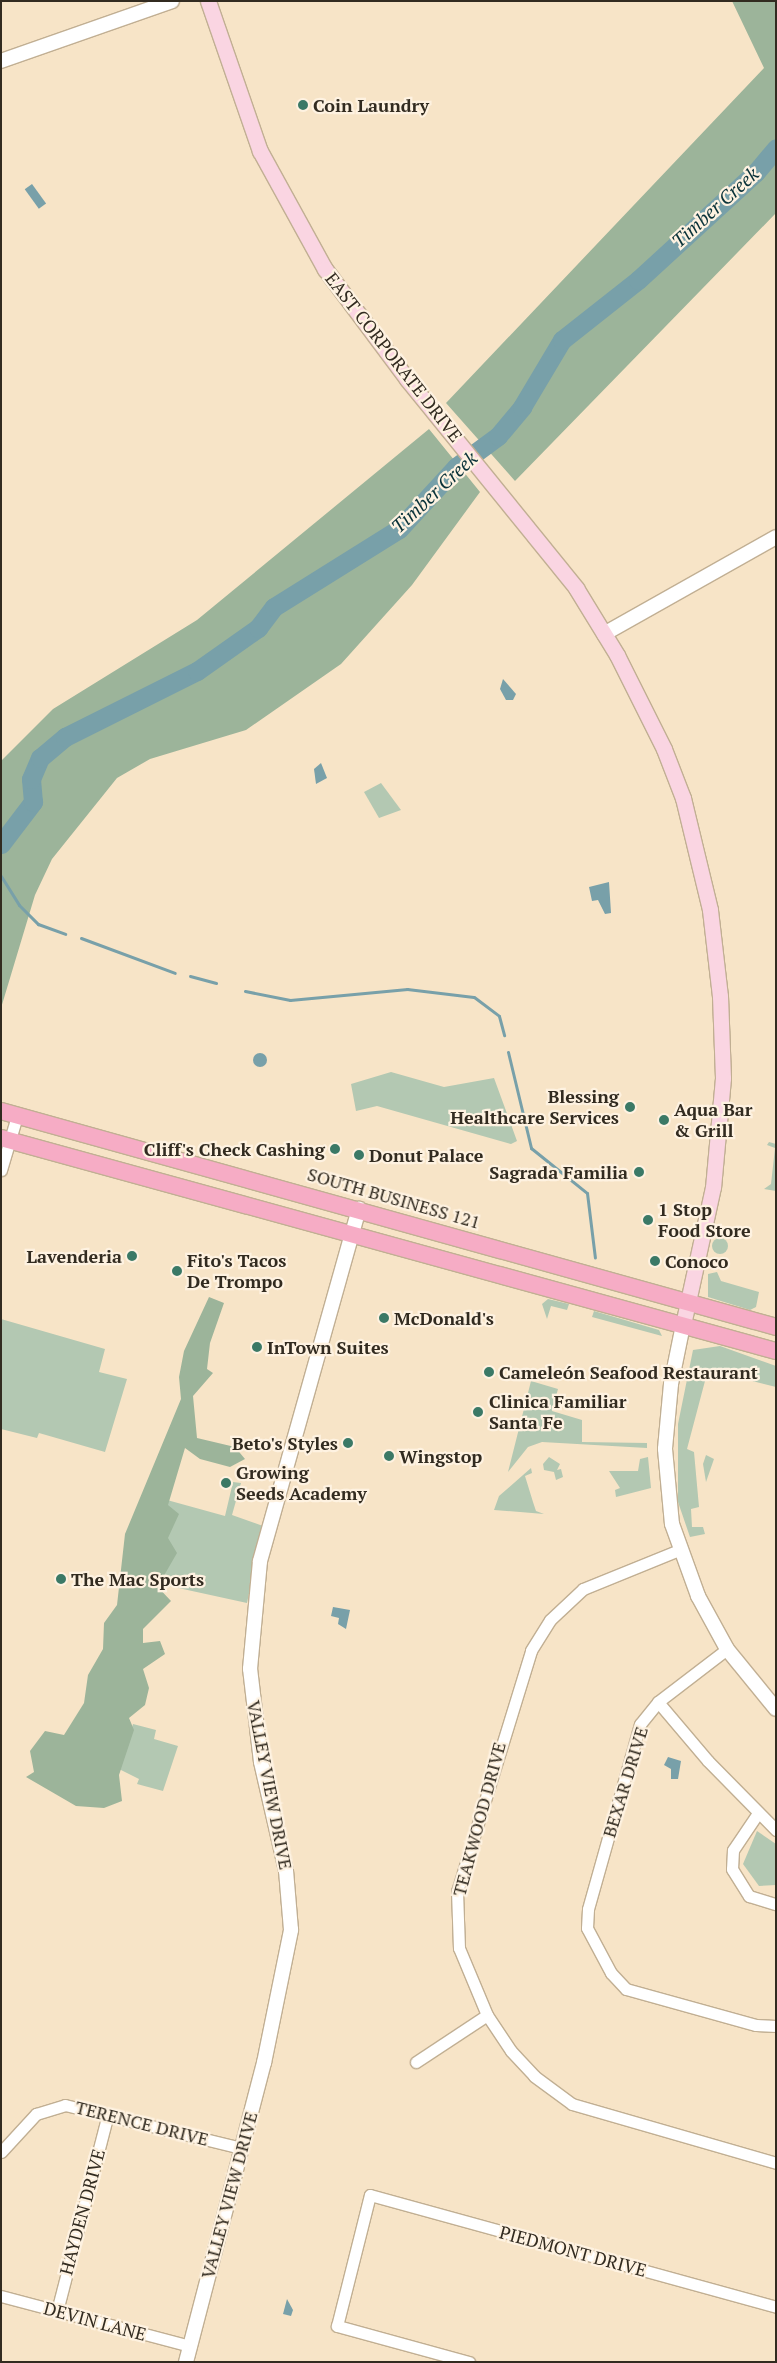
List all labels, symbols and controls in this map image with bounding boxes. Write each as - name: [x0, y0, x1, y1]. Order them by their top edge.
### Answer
- place label: Coin Laundry: [313, 94, 429, 116]
- marker: Coin Laundry: [297, 99, 309, 111]
- water label: Timber Creek: [667, 162, 763, 252]
- street label: EAST CORPORATE DRIVE: [321, 268, 467, 446]
- water label: Timber Creek: [386, 447, 482, 537]
- place label: Blessing Healthcare Services: [450, 1086, 619, 1128]
- place label: Aqua Bar & Grill: [674, 1099, 753, 1142]
- marker: Blessing Healthcare Services: [623, 1100, 637, 1114]
- marker: Aqua Bar & Grill: [658, 1114, 670, 1126]
- place label: Cliff's Check Cashing: [144, 1138, 325, 1160]
- marker: Cliff's Check Cashing: [329, 1143, 341, 1155]
- place label: Donut Palace: [369, 1144, 483, 1166]
- marker: Donut Palace: [353, 1149, 365, 1161]
- place label: Sagrada Familia: [489, 1161, 628, 1183]
- street label: SOUTH BUSINESS 121: [305, 1163, 483, 1233]
- marker: Sagrada Familia: [632, 1165, 646, 1179]
- place label: 1 Stop Food Store: [658, 1199, 751, 1242]
- marker: 1 Stop Food Store: [642, 1214, 654, 1226]
- place label: Lavenderia: [27, 1245, 122, 1267]
- marker: Lavenderia: [126, 1250, 138, 1262]
- place label: Fito's Tacos De Trompo: [187, 1250, 286, 1292]
- place label: Conoco: [665, 1250, 728, 1272]
- marker: Conoco: [649, 1255, 661, 1267]
- marker: Fito's Tacos De Trompo: [171, 1265, 183, 1277]
- place label: McDonald's: [394, 1307, 494, 1329]
- marker: McDonald's: [378, 1312, 390, 1324]
- place label: InTown Suites: [267, 1336, 389, 1358]
- marker: InTown Suites: [251, 1341, 263, 1353]
- place label: Cameleón Seafood Restaurant: [499, 1361, 758, 1383]
- marker: Cameleón Seafood Restaurant: [483, 1366, 495, 1378]
- place label: Clinica Familiar Santa Fe: [489, 1391, 627, 1434]
- marker: Clinica Familiar Santa Fe: [471, 1405, 485, 1419]
- place label: Beto's Styles: [232, 1432, 338, 1454]
- marker: Beto's Styles: [342, 1437, 354, 1449]
- place label: Wingstop: [399, 1445, 482, 1467]
- marker: Wingstop: [383, 1450, 395, 1462]
- place label: Growing Seeds Academy: [236, 1462, 367, 1505]
- marker: Growing Seeds Academy: [220, 1477, 232, 1489]
- place label: The Mac Sports: [71, 1568, 204, 1590]
- marker: The Mac Sports: [55, 1573, 67, 1585]
- street label: VALLEY VIEW DRIVE: [243, 1698, 297, 1872]
- street label: BEXAR DRIVE: [598, 1724, 652, 1840]
- street label: TEAKWOOD DRIVE: [448, 1739, 510, 1899]
- street label: TERENCE DRIVE: [73, 2096, 211, 2150]
- street label: VALLEY VIEW DRIVE: [196, 2109, 262, 2281]
- street label: HAYDEN DRIVE: [55, 2147, 109, 2277]
- street label: PIEDMONT DRIVE: [497, 2221, 649, 2281]
- street label: DEVIN LANE: [41, 2297, 149, 2345]

